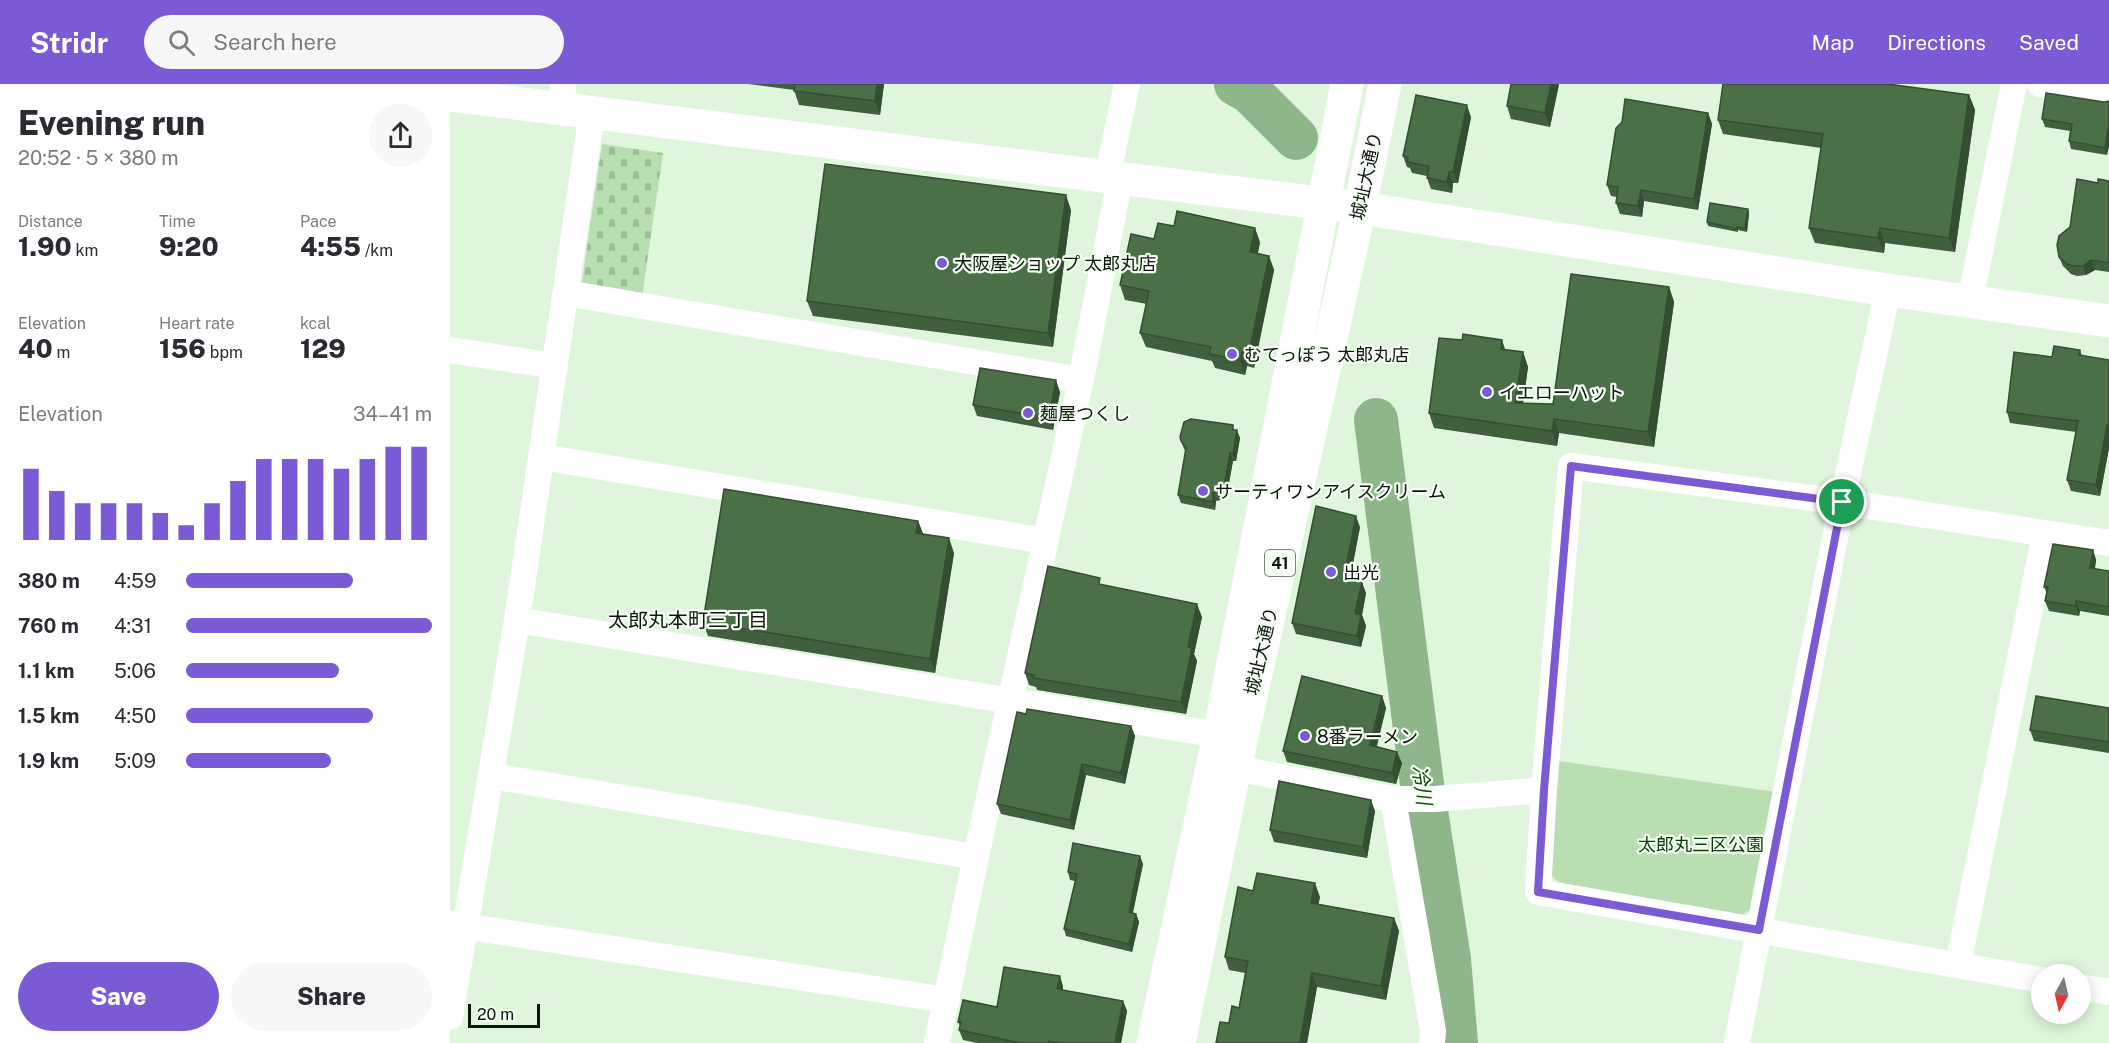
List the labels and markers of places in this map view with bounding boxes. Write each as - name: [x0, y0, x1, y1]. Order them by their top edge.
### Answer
- place label: 大阪屋ショップ 太郎丸店: [954, 253, 1156, 274]
- marker: 大阪屋ショップ 太郎丸店: [935, 256, 949, 270]
- place label: むてっぽう 太郎丸店: [1244, 344, 1409, 365]
- marker: むてっぽう 太郎丸店: [1225, 347, 1239, 361]
- place label: イエローハット: [1499, 382, 1624, 403]
- marker: イエローハット: [1480, 385, 1494, 399]
- place label: 麺屋つくし: [1040, 403, 1130, 424]
- marker: 麺屋つくし: [1021, 406, 1035, 420]
- pin: [1816, 476, 1867, 527]
- place label: サーティワンアイスクリーム: [1215, 481, 1446, 502]
- marker: サーティワンアイスクリーム: [1196, 484, 1210, 498]
- place label: 出光: [1343, 562, 1379, 583]
- marker: 出光: [1324, 565, 1338, 579]
- place label: 8番ラーメン: [1317, 726, 1418, 747]
- marker: 8番ラーメン: [1298, 729, 1312, 743]

